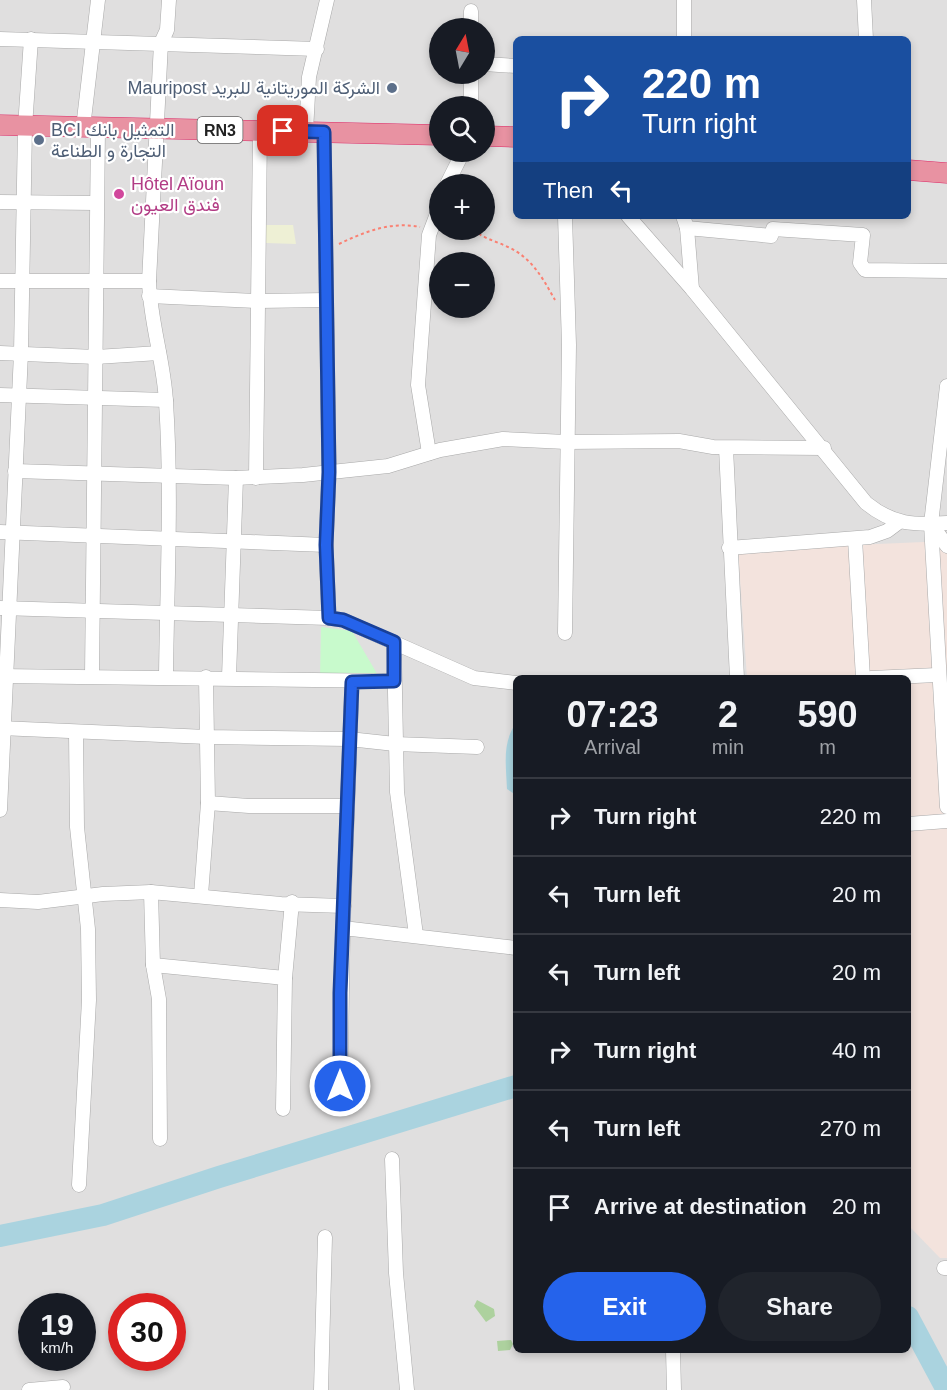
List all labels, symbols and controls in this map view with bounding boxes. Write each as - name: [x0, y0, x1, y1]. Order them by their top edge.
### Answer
- north arrow: [429, 18, 495, 84]
- map controls: [429, 18, 495, 318]
- icon: right: [543, 60, 621, 138]
- text: 220 m: [642, 60, 761, 107]
- place label: Mauripost الشركة الموريتانية للبريد: [127, 78, 380, 99]
- marker: Mauripost الشركة الموريتانية للبريد: [385, 81, 399, 95]
- button: search: [429, 96, 495, 162]
- pin: [257, 105, 308, 156]
- text: Turn right: [642, 109, 757, 139]
- icon: arrive: [266, 114, 299, 147]
- road number: RN3: [198, 117, 242, 143]
- place label: BCI التمثيل بانك التجارة و الطناعة: [51, 120, 174, 162]
- marker: BCI التمثيل بانك التجارة و الطناعة: [32, 133, 46, 147]
- place label: Hôtel Aïoun فندق العيون: [131, 174, 224, 216]
- button: +: [429, 174, 495, 240]
- icon: left: [605, 174, 638, 207]
- text: Then: [543, 178, 593, 203]
- marker: Hôtel Aïoun فندق العيون: [112, 187, 126, 201]
- button: −: [429, 252, 495, 318]
- text: 07:23: [566, 694, 658, 735]
- text: 2: [718, 694, 738, 735]
- text: 590: [797, 694, 858, 735]
- text: Arrival: [584, 736, 641, 758]
- text: min: [712, 736, 744, 758]
- text: m: [819, 736, 836, 758]
- icon: right: [543, 801, 576, 834]
- text: Turn right: [594, 804, 696, 829]
- text: 220 m: [820, 804, 881, 829]
- icon: left: [543, 879, 576, 912]
- text: Turn left: [594, 882, 680, 907]
- text: 20 m: [832, 882, 881, 907]
- icon: left: [543, 957, 576, 990]
- text: Turn left: [594, 960, 680, 985]
- text: 20 m: [832, 960, 881, 985]
- icon: right: [543, 1035, 576, 1068]
- text: Turn right: [594, 1038, 696, 1063]
- text: 40 m: [832, 1038, 881, 1063]
- position arrow: [308, 1054, 372, 1118]
- icon: left: [543, 1113, 576, 1146]
- text: Turn left: [594, 1116, 680, 1141]
- text: 270 m: [820, 1116, 881, 1141]
- icon: arrive: [543, 1191, 576, 1224]
- text: Arrive at destination: [594, 1194, 807, 1219]
- text: 20 m: [832, 1194, 881, 1219]
- button: Exit: [543, 1272, 706, 1341]
- button: Share: [718, 1272, 881, 1341]
- speed limit sign: 30: [108, 1293, 186, 1371]
- text: 19: [40, 1308, 74, 1341]
- text: km/h: [41, 1339, 73, 1356]

